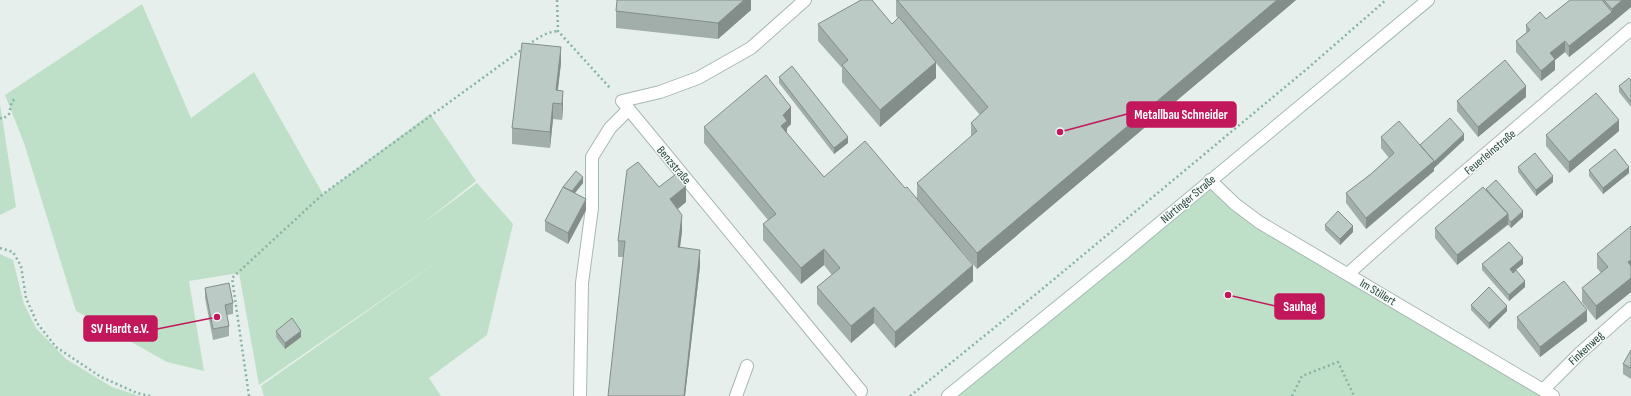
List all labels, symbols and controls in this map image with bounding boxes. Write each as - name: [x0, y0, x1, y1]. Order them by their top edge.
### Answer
- callout: Metallbau Schneider: [1127, 102, 1236, 127]
- text: Metallbau Schneider: [1134, 107, 1228, 123]
- street label: Feuerleinstraße: [1462, 126, 1519, 178]
- street label: Benzstraße: [653, 143, 694, 188]
- street label: Nürtinger Straße: [1158, 172, 1219, 227]
- street label: Im Stillert: [1357, 276, 1399, 309]
- callout: Sauhag: [1275, 294, 1324, 319]
- text: Sauhag: [1283, 299, 1317, 315]
- callout: SV Hardt e.V.: [84, 316, 157, 341]
- text: SV Hardt e.V.: [91, 321, 149, 337]
- street label: Finkenweg: [1566, 328, 1607, 368]

